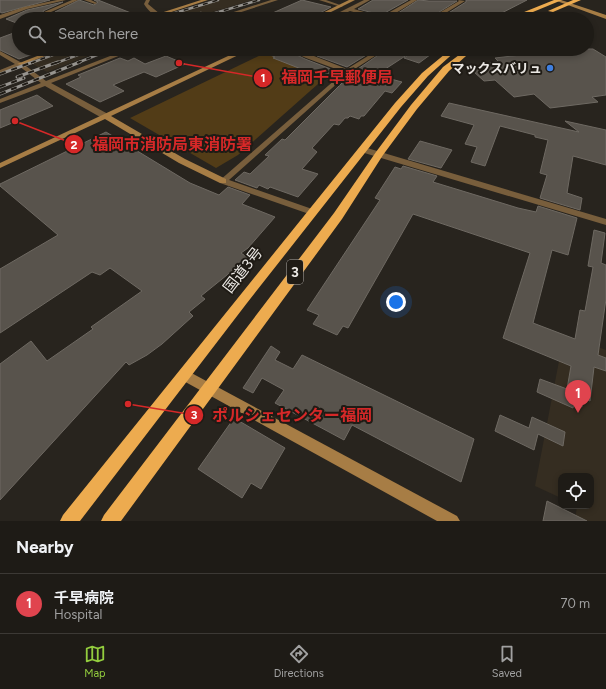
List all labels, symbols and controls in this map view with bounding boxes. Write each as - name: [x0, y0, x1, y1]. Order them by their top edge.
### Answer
- search box: [12, 12, 594, 56]
- icon: search: [26, 23, 48, 45]
- text: Search here: [58, 25, 138, 43]
- place label: マックスバリュ: [451, 61, 542, 76]
- marker: マックスバリュ: [545, 63, 555, 73]
- callout: 福岡千早郵便局: [253, 64, 401, 92]
- text: 福岡千早郵便局: [281, 68, 393, 87]
- text: 1: [260, 71, 266, 85]
- callout: 福岡市消防局東消防署: [64, 130, 260, 158]
- text: 福岡市消防局東消防署: [92, 135, 252, 154]
- text: 2: [71, 138, 78, 152]
- street label: 国道3号: [220, 244, 266, 296]
- road number: 3: [287, 260, 303, 284]
- your location: [386, 292, 406, 312]
- pin: 1: [565, 380, 591, 413]
- callout: ポルシェセンター福岡: [184, 401, 380, 429]
- text: ポルシェセンター福岡: [212, 406, 372, 425]
- text: 3: [191, 408, 198, 422]
- map controls: [558, 473, 594, 509]
- button: locate: [558, 473, 594, 509]
- text: Nearby: [16, 537, 74, 557]
- text: 千早病院: [54, 589, 114, 607]
- text: 1: [26, 596, 32, 611]
- text: 70 m: [560, 596, 590, 611]
- text: Hospital: [54, 607, 102, 622]
- tab: Map: [84, 643, 106, 680]
- tab: Directions: [274, 643, 324, 680]
- tab: Saved: [492, 643, 522, 680]

